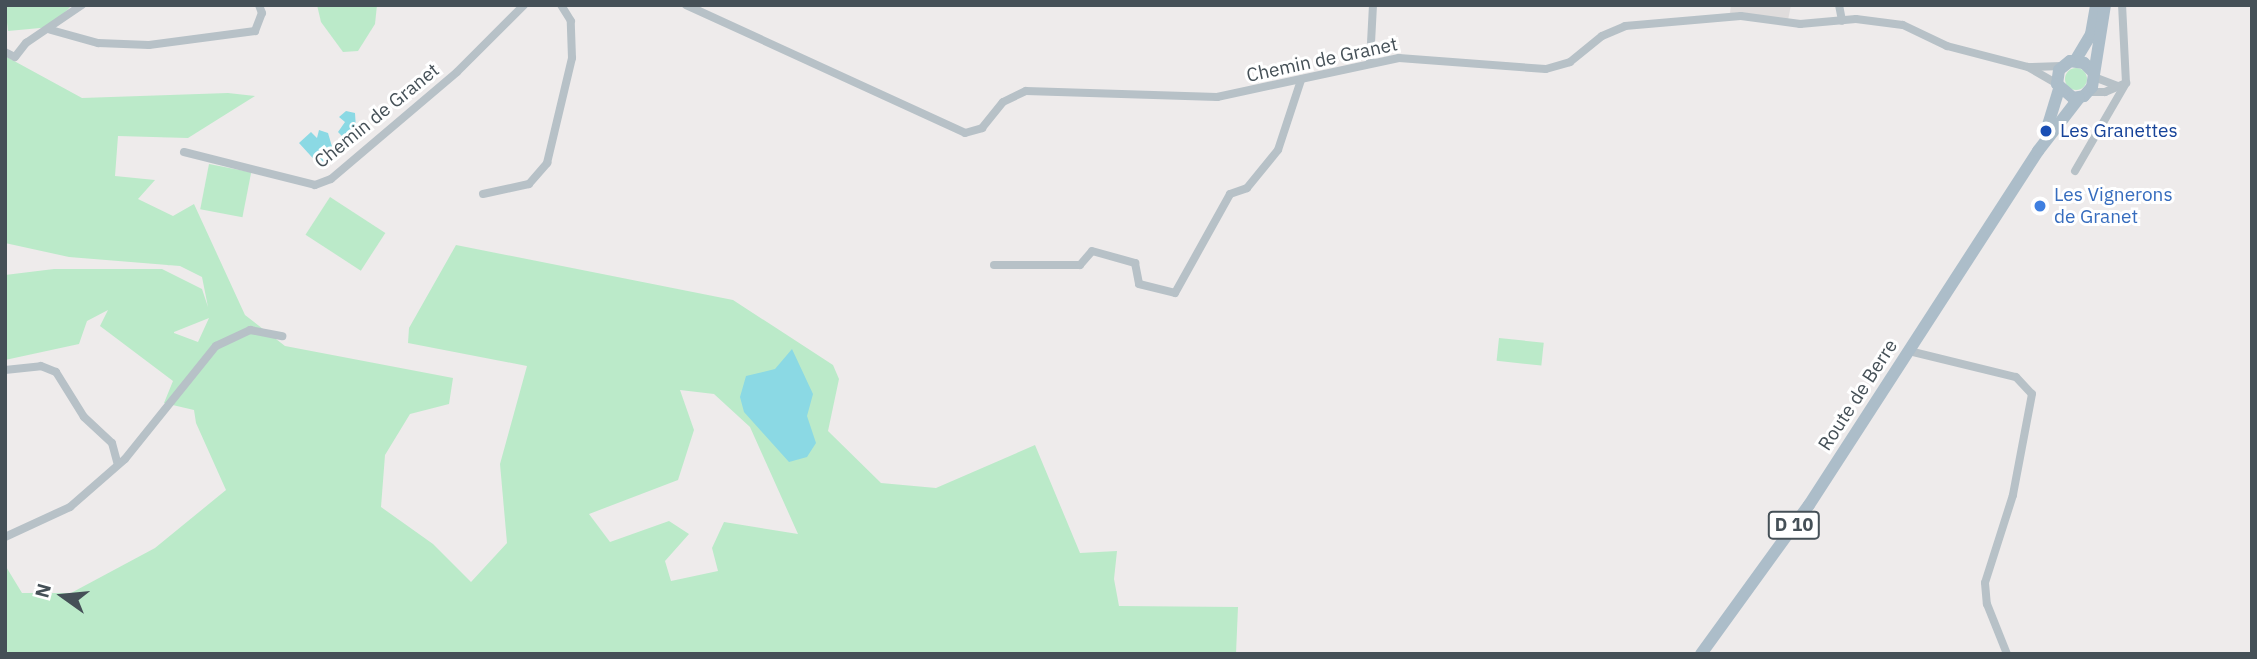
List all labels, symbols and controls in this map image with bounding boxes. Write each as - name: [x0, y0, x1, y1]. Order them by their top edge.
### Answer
- street label: Chemin de Granet: [1244, 33, 1400, 87]
- street label: Chemin de Granet: [310, 59, 444, 173]
- place label: Les Granettes: [2060, 120, 2178, 142]
- marker: Les Granettes: [2038, 123, 2054, 139]
- place label: Les Vignerons de Granet: [2054, 184, 2173, 228]
- marker: Les Vignerons de Granet: [2032, 198, 2048, 214]
- street label: Route de Berre: [1814, 335, 1902, 455]
- road number: D 10: [1768, 510, 1820, 540]
- north arrow: [28, 561, 98, 631]
- text: N: [29, 581, 56, 600]

